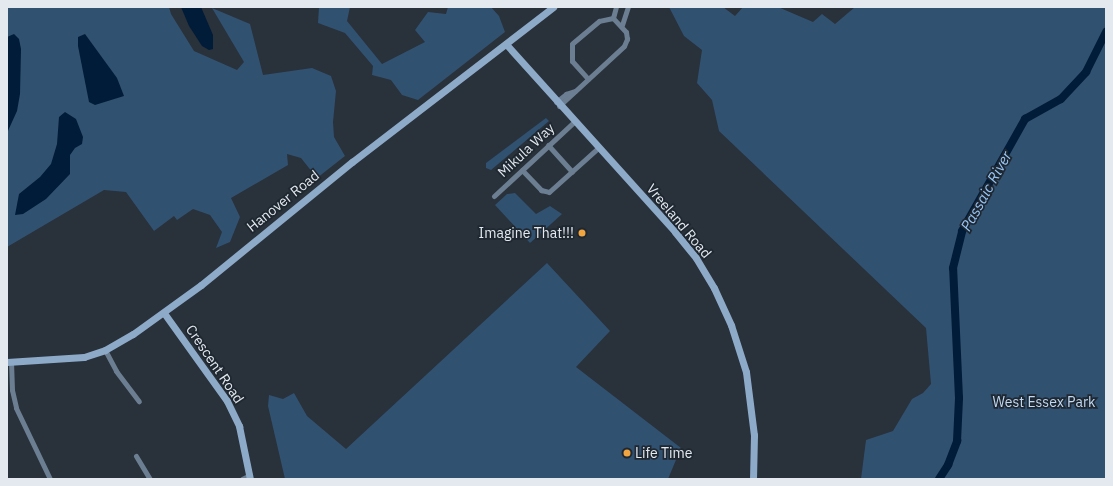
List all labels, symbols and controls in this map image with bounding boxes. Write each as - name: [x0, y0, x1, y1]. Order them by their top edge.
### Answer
- street label: Mikula Way: [494, 120, 558, 180]
- water label: Passaic River: [957, 148, 1015, 234]
- street label: Hanover Road: [243, 167, 323, 235]
- street label: Vreeland Road: [643, 181, 715, 261]
- place label: Imagine That!!!: [479, 225, 574, 241]
- marker: Imagine That!!!: [577, 228, 587, 238]
- street label: Crescent Road: [183, 321, 247, 407]
- park label: West Essex Park: [993, 394, 1095, 410]
- place label: Life Time: [635, 445, 692, 461]
- marker: Life Time: [622, 448, 632, 458]

